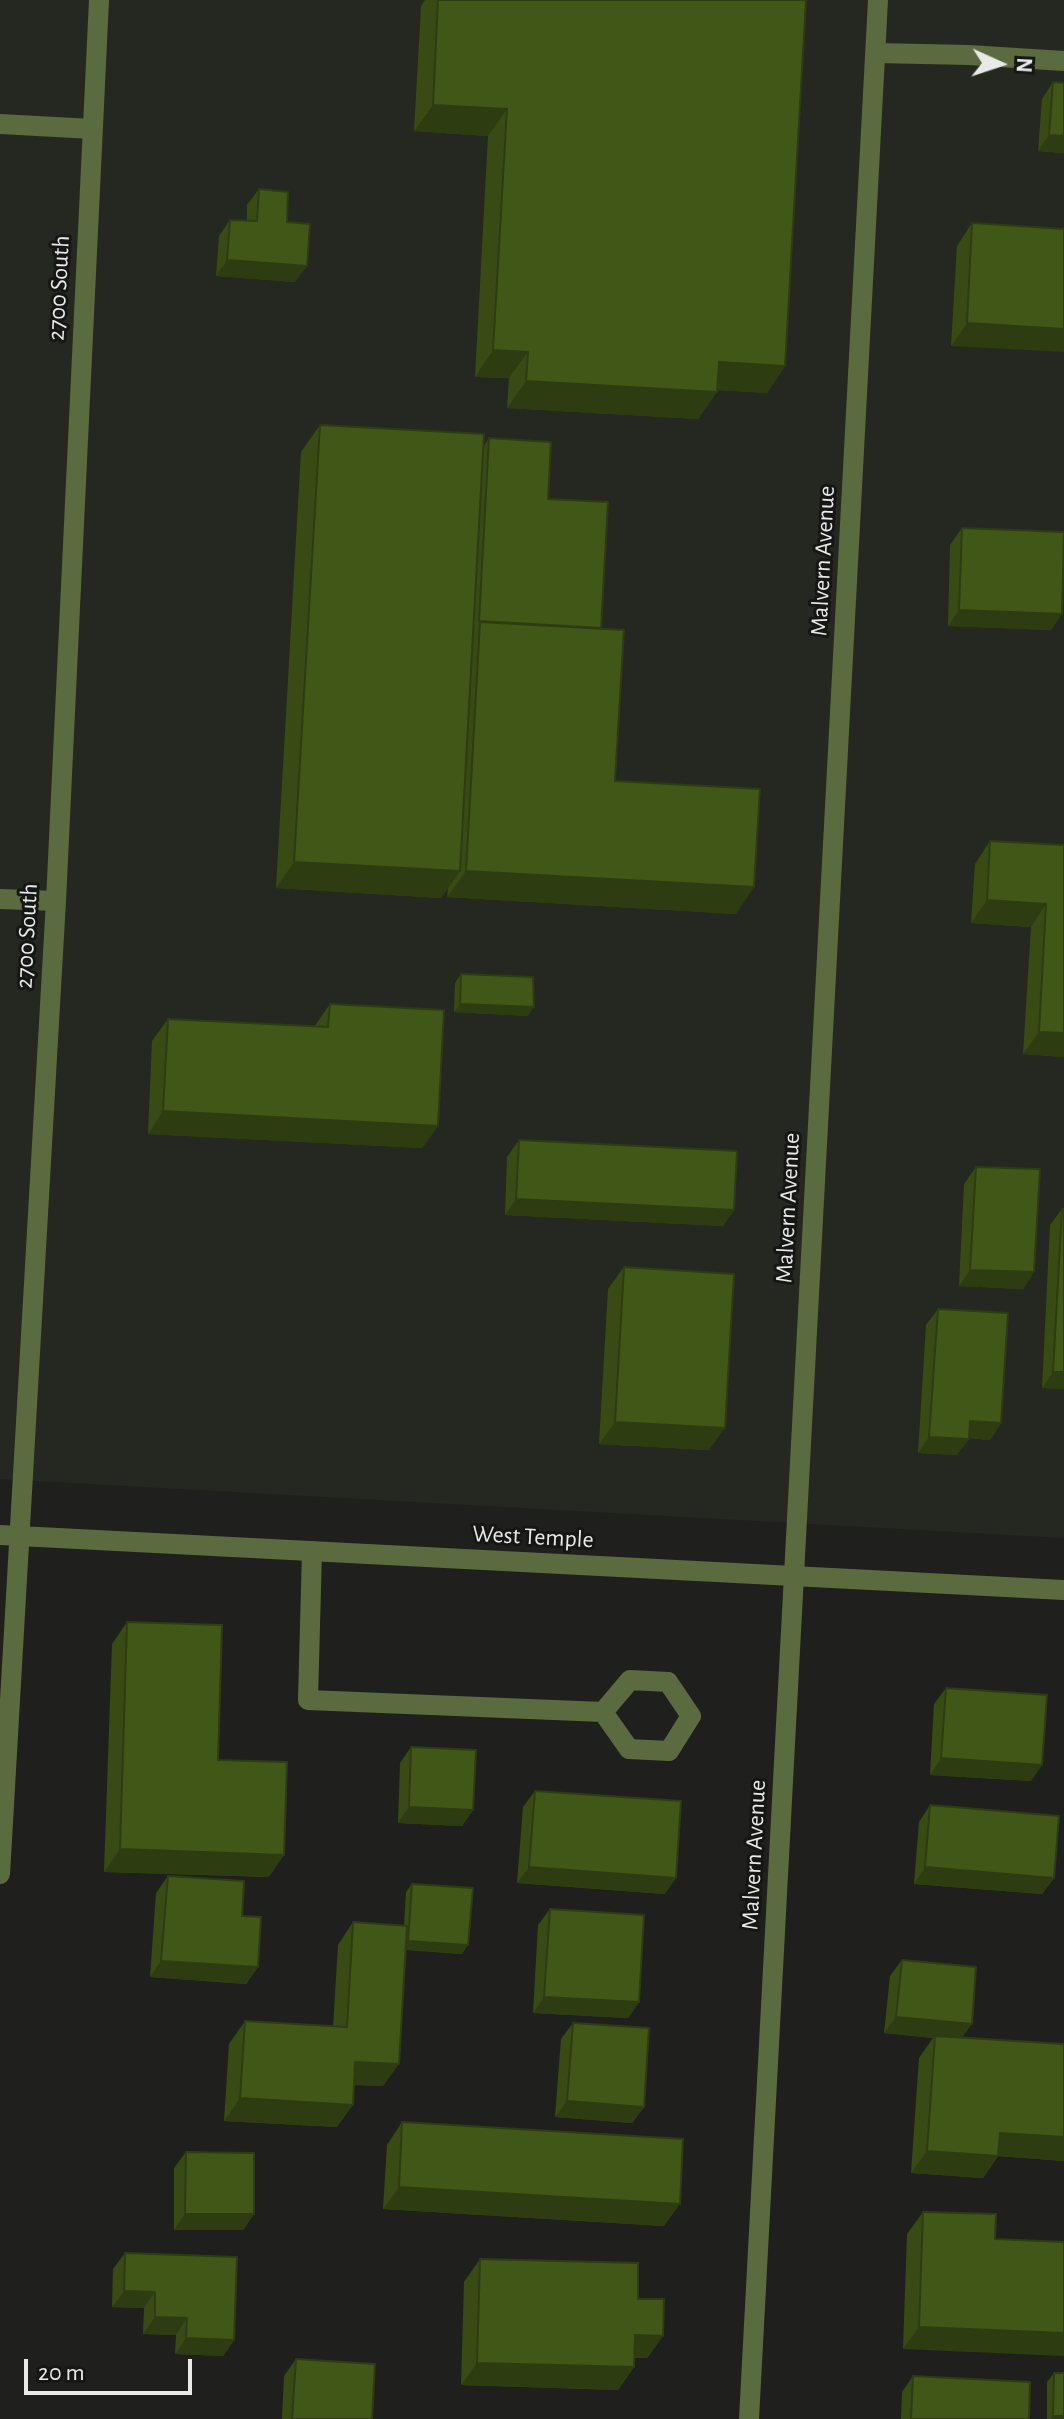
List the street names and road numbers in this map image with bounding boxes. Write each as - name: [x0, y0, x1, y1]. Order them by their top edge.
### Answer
- street label: 2700 South: [42, 235, 76, 341]
- street label: Malvern Avenue: [805, 485, 841, 637]
- street label: 2700 South: [10, 883, 44, 989]
- street label: Malvern Avenue: [770, 1132, 806, 1284]
- street label: West Temple: [472, 1519, 594, 1555]
- street label: Malvern Avenue: [736, 1779, 772, 1931]

